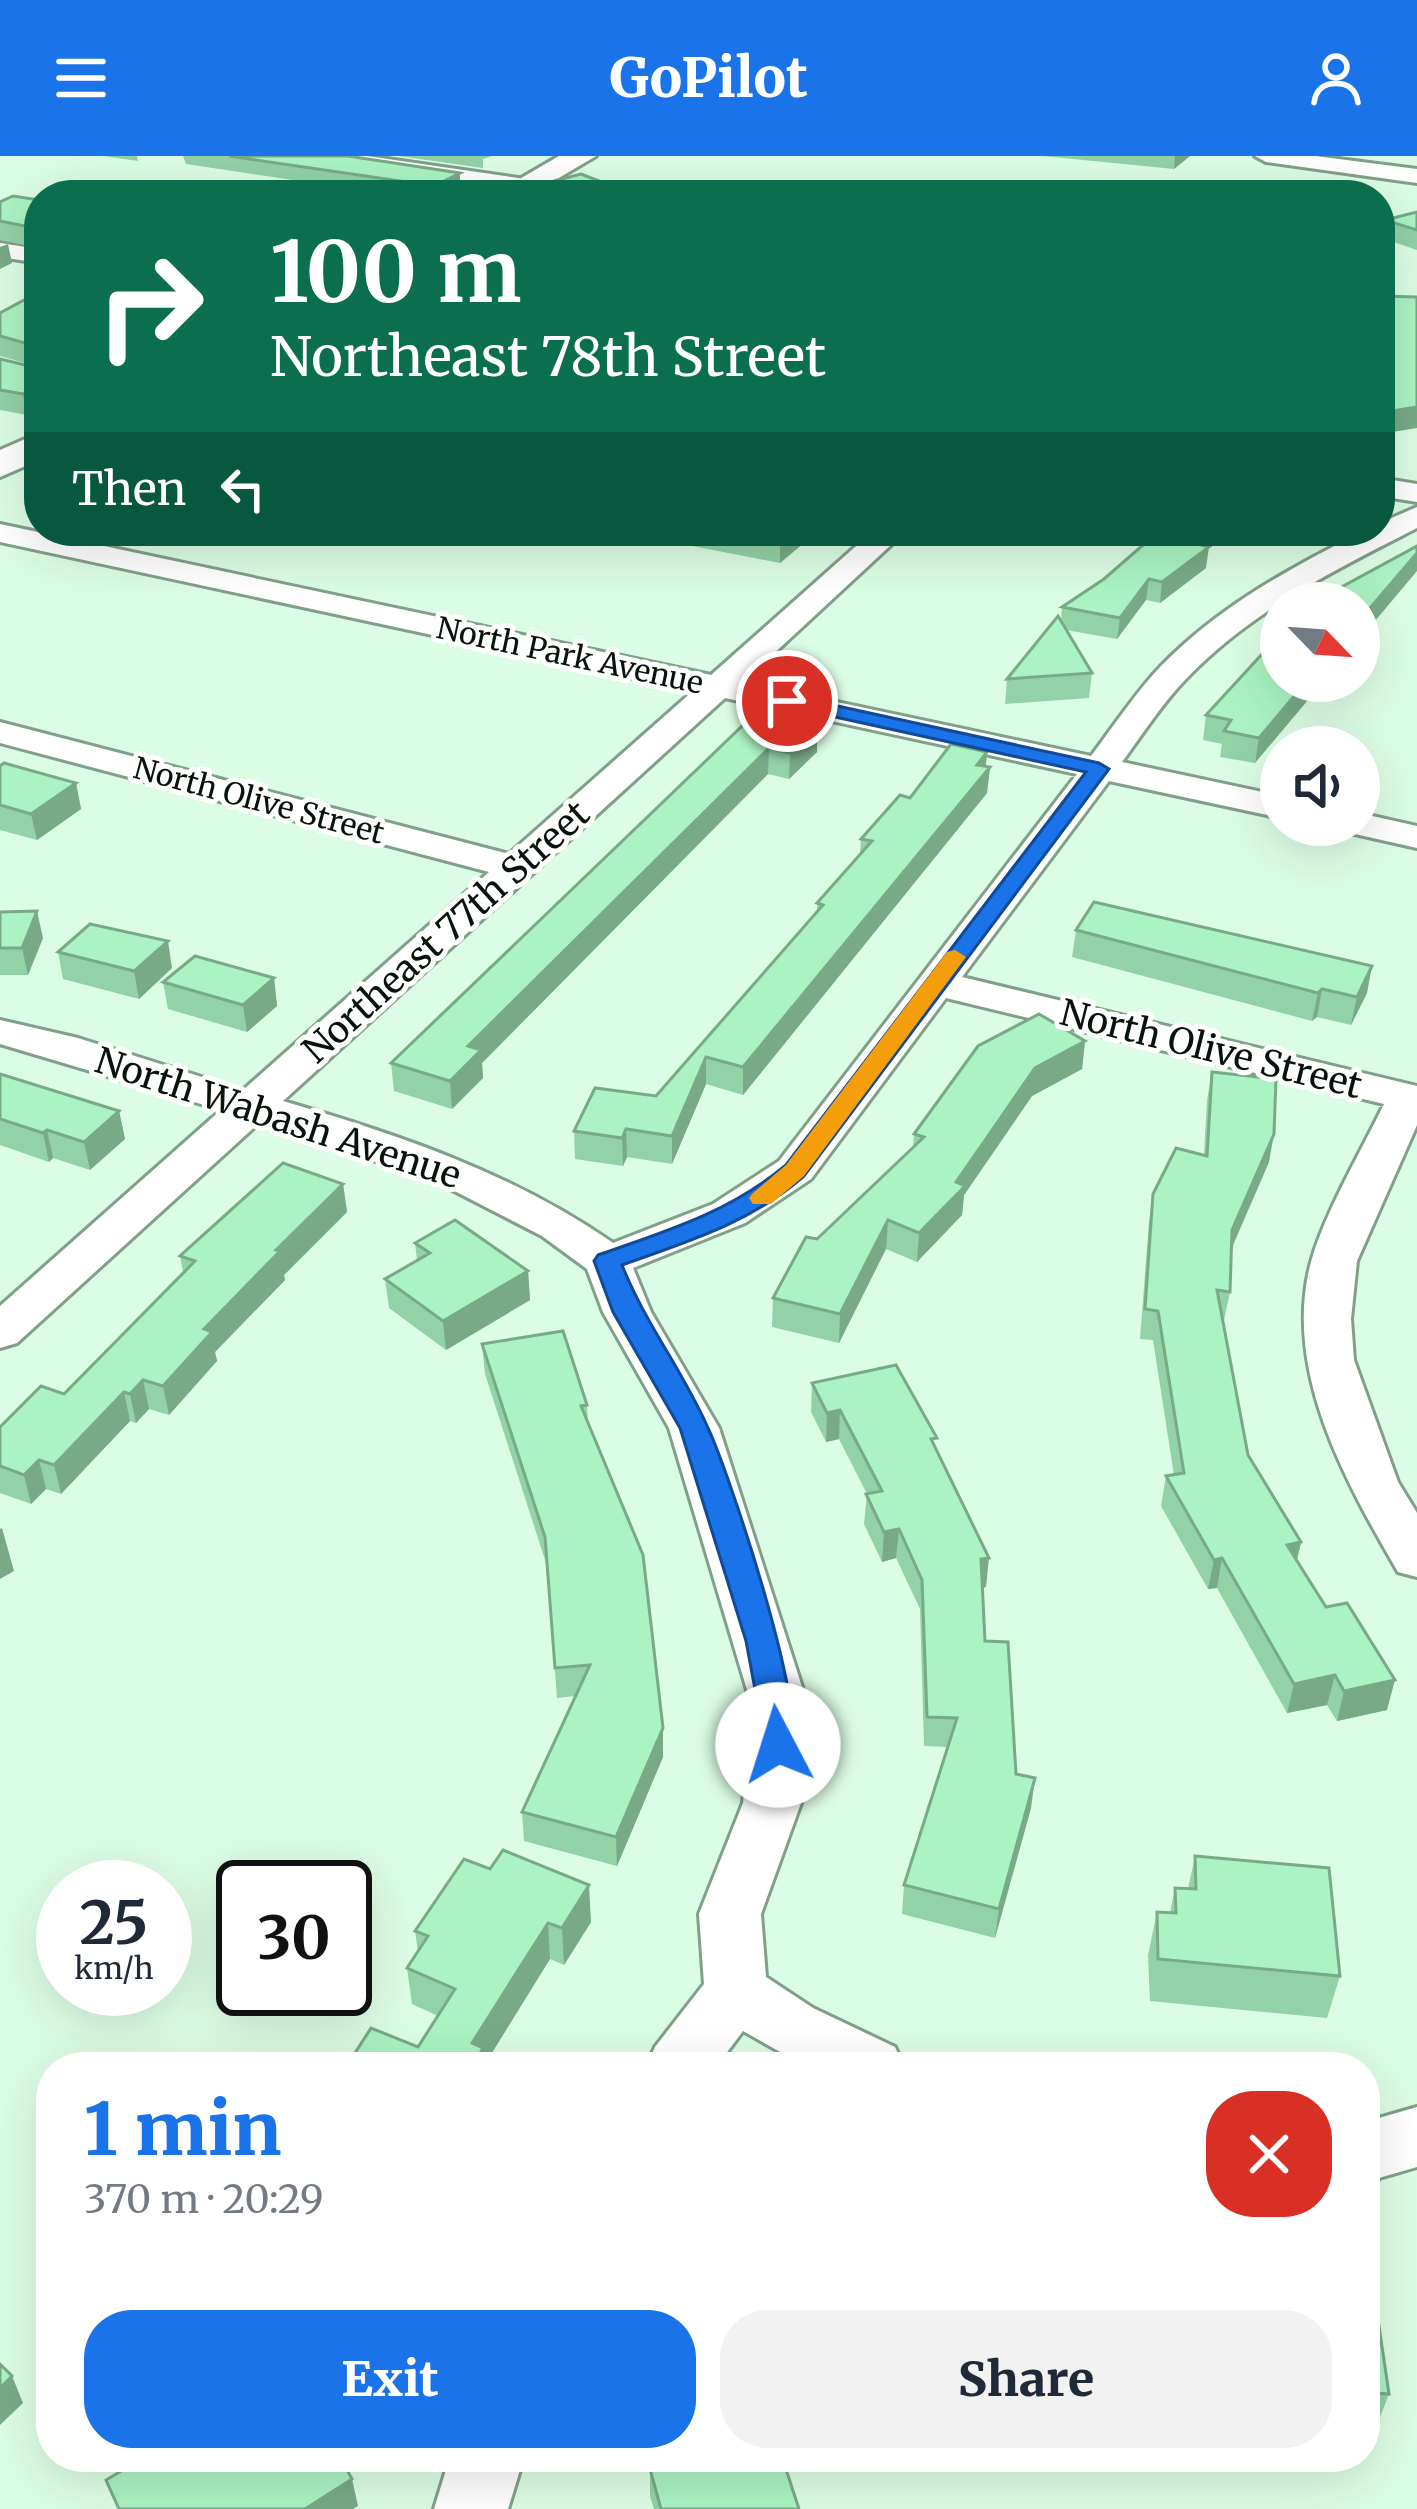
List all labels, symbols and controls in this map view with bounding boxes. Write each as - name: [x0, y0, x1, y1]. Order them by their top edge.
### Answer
- text: GoPilot: [609, 44, 808, 112]
- icon: menu: [48, 45, 114, 111]
- icon: person: [1303, 45, 1369, 111]
- text: 100 m: [270, 219, 522, 325]
- icon: right: [72, 228, 228, 384]
- text: Northeast 78th Street: [270, 323, 826, 391]
- icon: left: [210, 456, 276, 522]
- text: Then: [72, 461, 186, 517]
- north arrow: [1260, 582, 1380, 702]
- map controls: [1260, 582, 1380, 846]
- street label: North Park Avenue: [433, 608, 707, 702]
- pin: [736, 650, 838, 752]
- icon: arrive: [754, 668, 820, 734]
- button: sound: [1260, 726, 1380, 846]
- street label: North Olive Street: [130, 748, 389, 852]
- street label: Northeast 77th Street: [293, 791, 599, 1073]
- street label: North Olive Street: [1056, 990, 1366, 1108]
- street label: North Wabash Avenue: [90, 1038, 466, 1198]
- position arrow: [715, 1682, 841, 1808]
- speed limit sign: 30: [216, 1860, 372, 2016]
- text: 25: [80, 1885, 148, 1960]
- text: km/h: [74, 1949, 154, 1987]
- text: 1 min: [84, 2084, 281, 2175]
- button: close: [1206, 2091, 1332, 2217]
- text: 370 m · 20:29: [84, 2175, 324, 2224]
- button: Exit: [84, 2310, 696, 2448]
- button: Share: [720, 2310, 1332, 2448]

